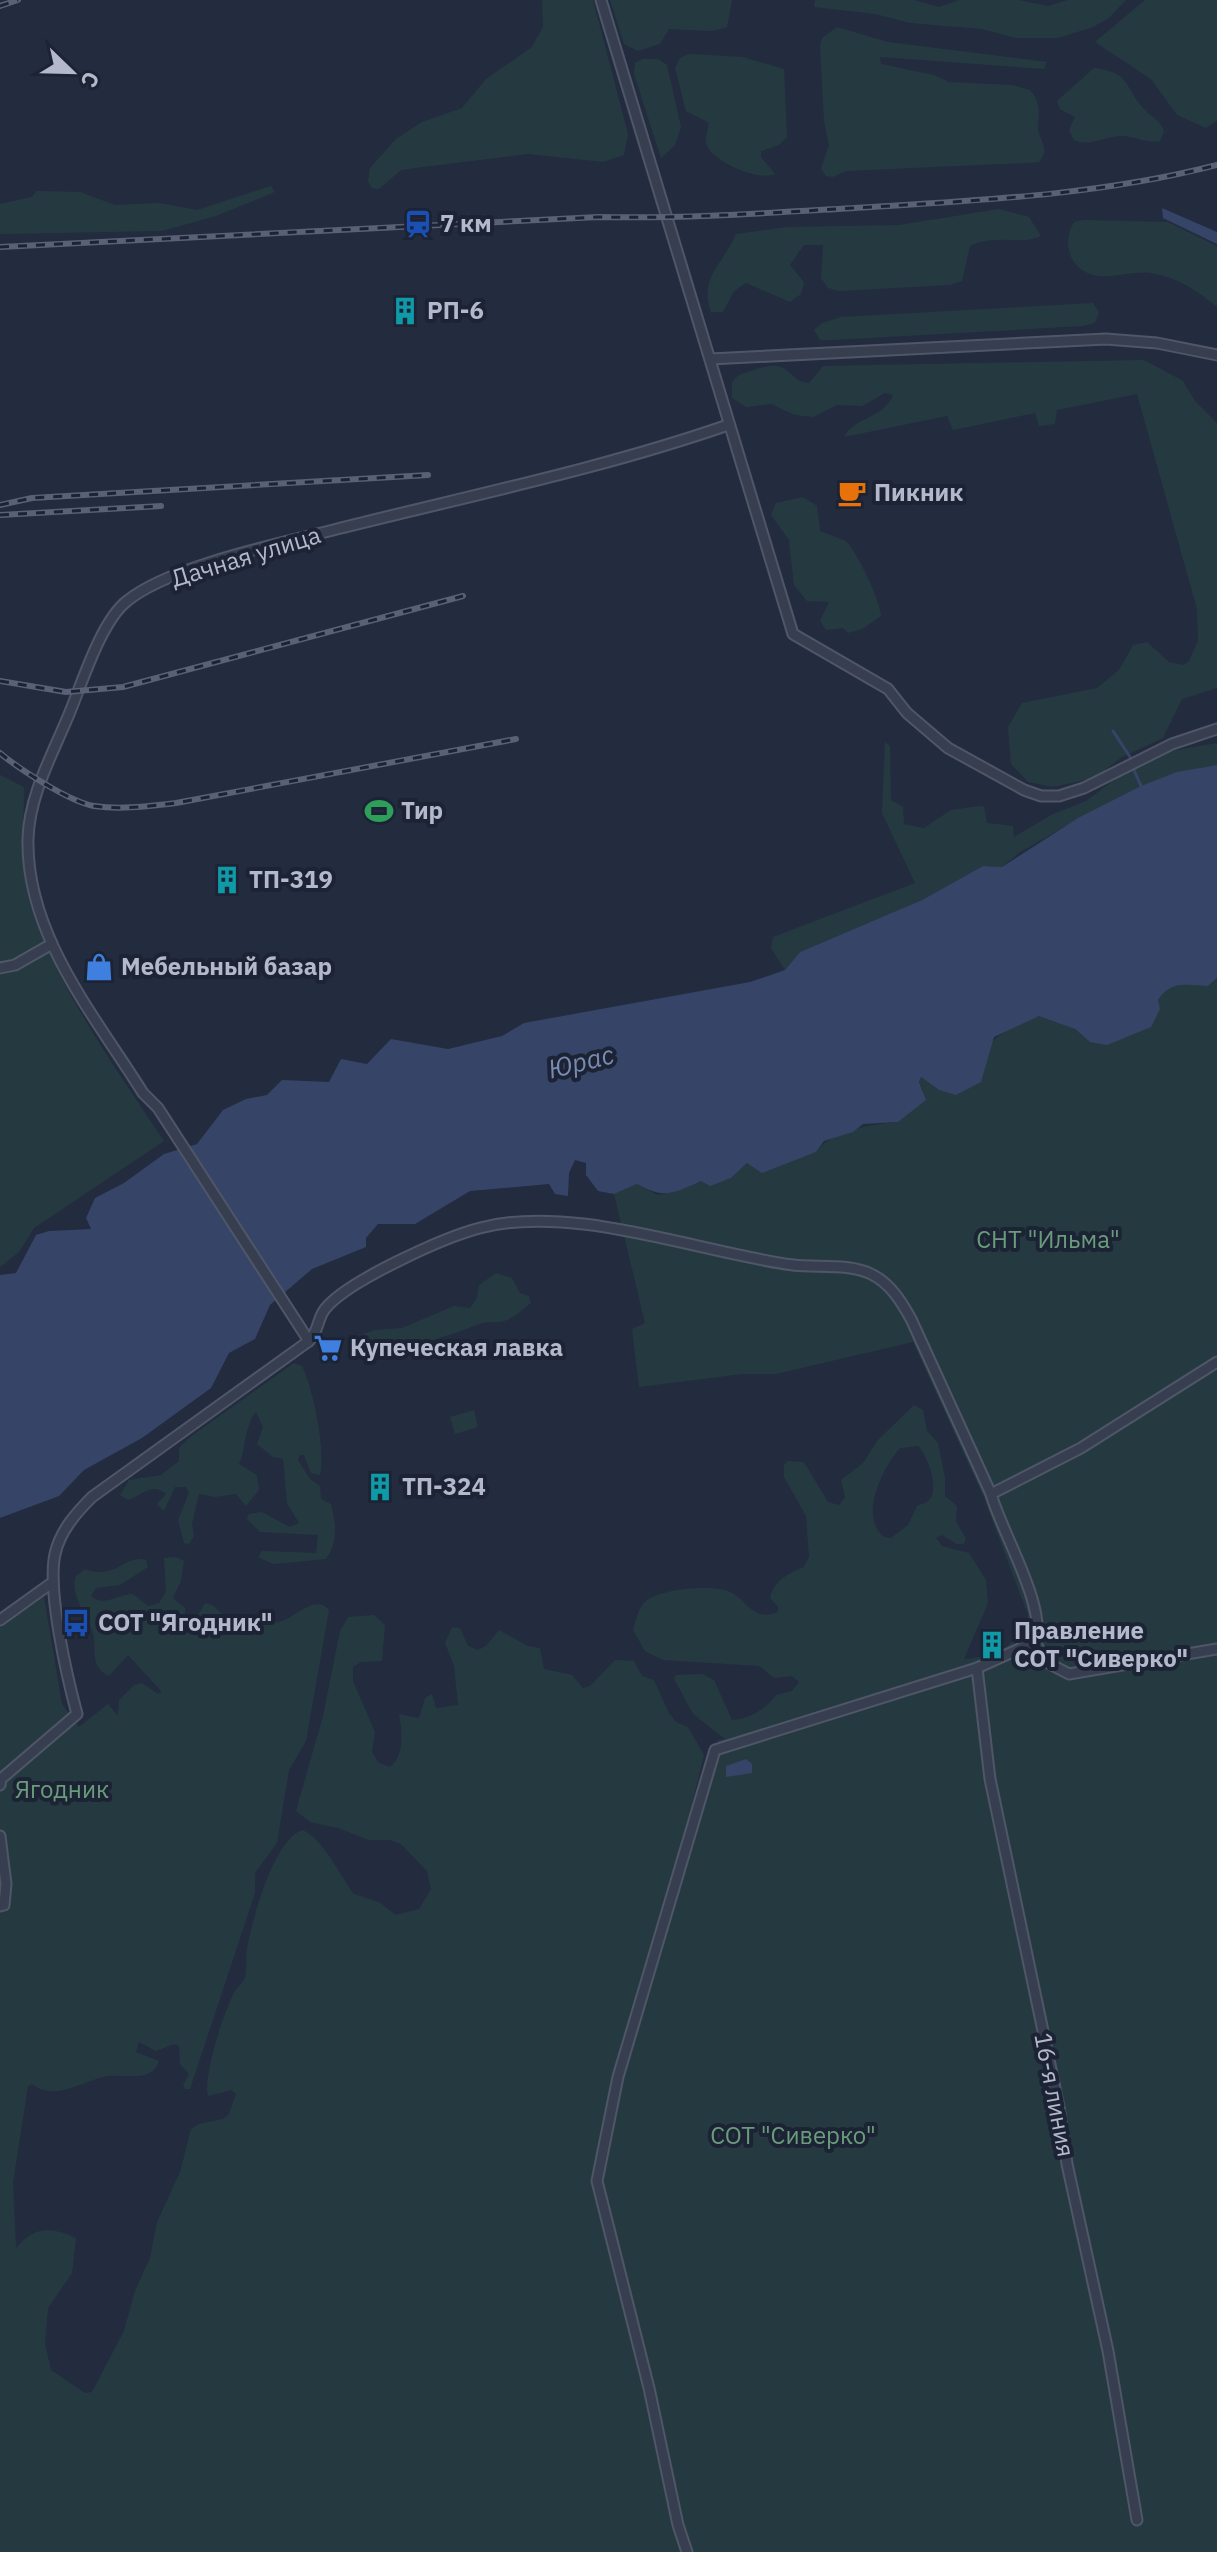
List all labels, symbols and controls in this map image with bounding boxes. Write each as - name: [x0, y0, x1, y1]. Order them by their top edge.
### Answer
- north arrow: [32, 32, 112, 112]
- text: С: [75, 68, 107, 92]
- place label: 7 км: [440, 207, 492, 239]
- station icon: 7 км: [403, 209, 433, 239]
- place label: РП-6: [427, 294, 484, 326]
- building icon: РП-6: [390, 296, 420, 326]
- place label: Пикник: [874, 476, 963, 508]
- cafe icon: Пикник: [837, 478, 867, 508]
- street label: Дачная улица: [167, 518, 325, 594]
- place label: Тир: [401, 794, 443, 826]
- sports icon: Тир: [364, 796, 394, 826]
- place label: ТП-319: [249, 863, 333, 895]
- building icon: ТП-319: [212, 865, 242, 895]
- place label: Мебельный базар: [121, 950, 332, 982]
- shop icon: Мебельный базар: [84, 952, 114, 982]
- water label: Юрас: [544, 1036, 618, 1086]
- park label: СНТ "Ильма": [976, 1223, 1120, 1255]
- place label: Купеческая лавка: [350, 1331, 563, 1363]
- supermarket icon: Купеческая лавка: [313, 1333, 343, 1363]
- place label: ТП-324: [402, 1470, 486, 1502]
- building icon: ТП-324: [365, 1472, 395, 1502]
- place label: СОТ "Ягодник": [98, 1606, 273, 1638]
- bus stop icon: СОТ "Ягодник": [61, 1608, 91, 1638]
- place label: Правление СОТ "Сиверко": [1014, 1614, 1188, 1674]
- building icon: Правление СОТ "Сиверко": [977, 1630, 1007, 1660]
- park label: Ягодник: [15, 1773, 109, 1805]
- street label: 16-я линия: [1027, 2030, 1083, 2160]
- park label: СОТ "Сиверко": [710, 2119, 876, 2151]

